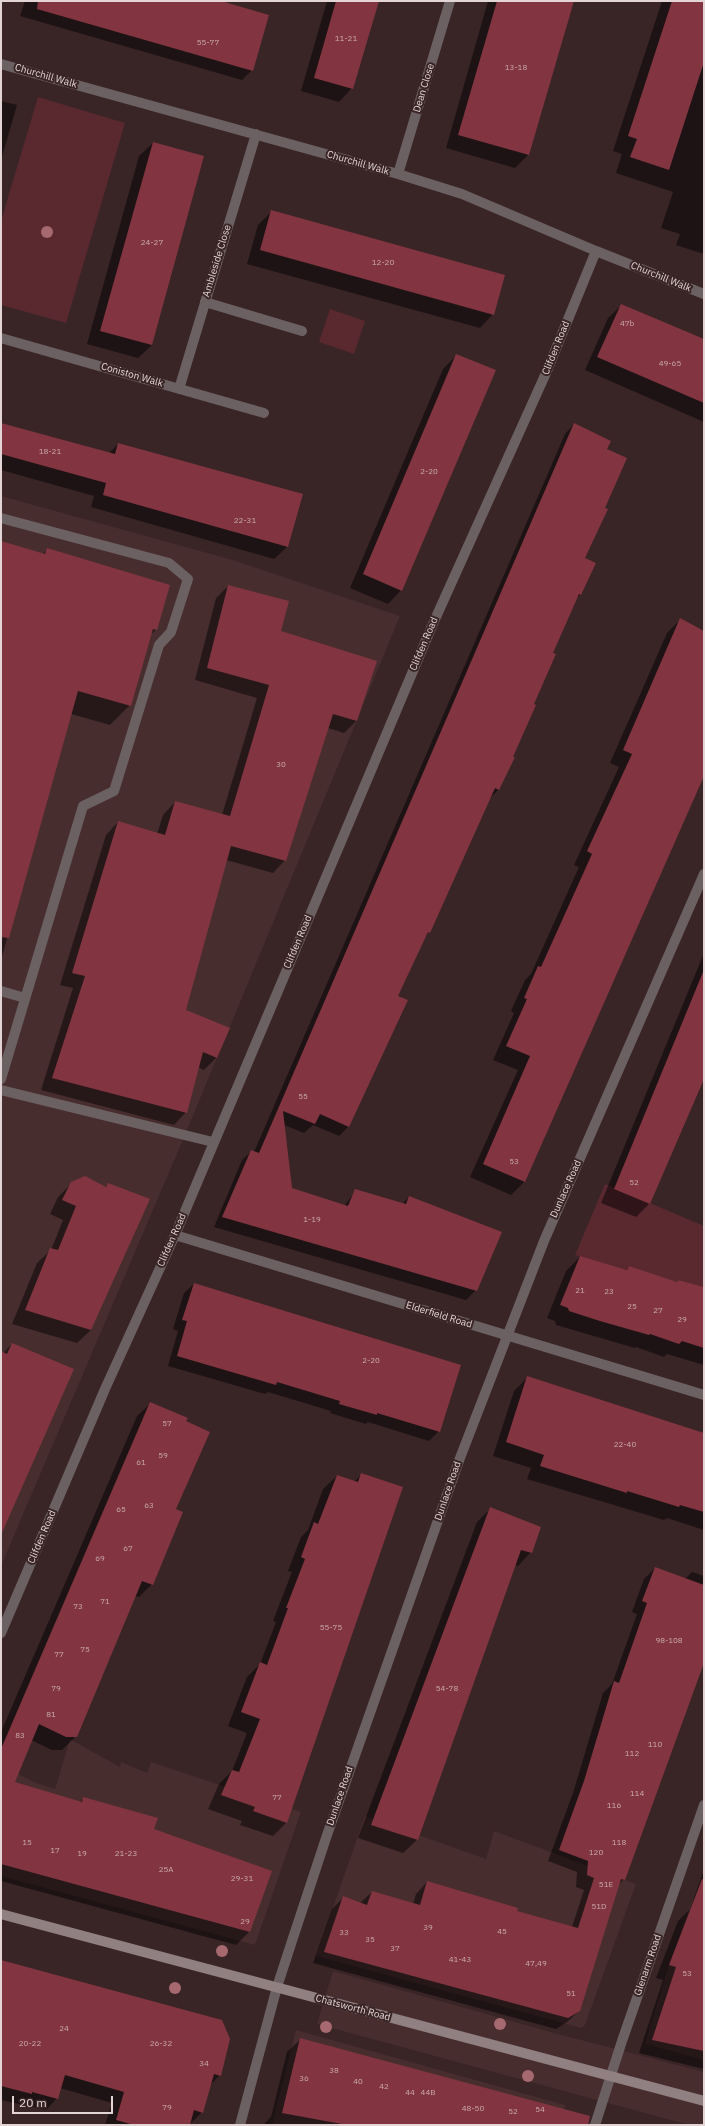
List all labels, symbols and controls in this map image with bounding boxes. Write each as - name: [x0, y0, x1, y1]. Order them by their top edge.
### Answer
- house number: 11-21: [335, 34, 357, 44]
- house number: 55-77: [197, 38, 219, 48]
- street label: Churchill Walk: [13, 61, 79, 91]
- street label: Dean Close: [411, 62, 437, 114]
- house number: 13-18: [505, 63, 527, 73]
- street label: Churchill Walk: [325, 148, 391, 178]
- street label: Ambleside Close: [200, 223, 234, 299]
- house number: 24-27: [141, 238, 163, 248]
- house number: 12-20: [372, 258, 394, 268]
- street label: Churchill Walk: [629, 259, 693, 295]
- street label: Clifden Road: [540, 319, 572, 377]
- house number: 47b: [620, 319, 634, 329]
- house number: 49-65: [659, 359, 681, 369]
- street label: Coniston Walk: [100, 360, 164, 390]
- house number: 18-21: [39, 447, 61, 457]
- house number: 2-20: [420, 467, 438, 477]
- house number: 22-31: [234, 516, 256, 526]
- street label: Clifden Road: [407, 615, 441, 673]
- house number: 30: [276, 760, 286, 770]
- street label: Clifden Road: [281, 913, 315, 971]
- house number: 55: [298, 1092, 308, 1102]
- house number: 53: [509, 1157, 519, 1167]
- street label: Dunlace Road: [548, 1158, 584, 1220]
- house number: 52: [629, 1178, 639, 1188]
- street label: Clifden Road: [155, 1212, 189, 1268]
- house number: 1-19: [303, 1215, 321, 1225]
- house number: 21: [575, 1286, 585, 1296]
- house number: 23: [604, 1287, 614, 1297]
- street label: Elderfield Road: [404, 1299, 474, 1331]
- house number: 25: [627, 1302, 637, 1312]
- house number: 27: [653, 1306, 663, 1316]
- house number: 29: [677, 1315, 687, 1325]
- house number: 2-20: [362, 1356, 380, 1366]
- house number: 57: [162, 1419, 172, 1429]
- house number: 22-40: [614, 1440, 636, 1450]
- house number: 59: [158, 1451, 168, 1461]
- house number: 61: [136, 1458, 146, 1468]
- street label: Dunlace Road: [432, 1460, 464, 1522]
- house number: 63: [144, 1501, 154, 1511]
- house number: 65: [116, 1505, 126, 1515]
- street label: Clifden Road: [25, 1508, 59, 1566]
- house number: 67: [123, 1544, 133, 1554]
- house number: 69: [95, 1554, 105, 1564]
- house number: 71: [100, 1597, 110, 1607]
- house number: 73: [73, 1602, 83, 1612]
- house number: 55-75: [320, 1623, 342, 1633]
- house number: 98-108: [655, 1636, 683, 1646]
- house number: 75: [80, 1645, 90, 1655]
- house number: 77: [54, 1650, 64, 1660]
- house number: 79: [51, 1684, 61, 1694]
- house number: 54-78: [436, 1684, 458, 1694]
- house number: 81: [46, 1710, 56, 1720]
- house number: 83: [15, 1731, 25, 1741]
- house number: 110: [648, 1740, 662, 1750]
- house number: 112: [625, 1749, 639, 1759]
- street label: Dunlace Road: [324, 1765, 356, 1827]
- house number: 114: [630, 1789, 644, 1799]
- house number: 77: [272, 1793, 282, 1803]
- house number: 116: [607, 1801, 621, 1811]
- house number: 15: [22, 1838, 32, 1848]
- house number: 118: [612, 1838, 626, 1848]
- house number: 17: [50, 1846, 60, 1856]
- house number: 120: [589, 1848, 603, 1858]
- house number: 19: [77, 1849, 87, 1859]
- house number: 21-23: [115, 1849, 137, 1859]
- house number: 25A: [159, 1865, 173, 1875]
- house number: 29-31: [231, 1874, 253, 1884]
- house number: 51E: [599, 1880, 613, 1890]
- house number: 51D: [592, 1902, 606, 1912]
- house number: 29: [240, 1917, 250, 1927]
- house number: 39: [423, 1923, 433, 1933]
- house number: 45: [497, 1927, 507, 1937]
- house number: 33: [339, 1928, 349, 1938]
- street label: Glenarm Road: [632, 1933, 664, 1997]
- house number: 35: [365, 1935, 375, 1945]
- house number: 37: [390, 1944, 400, 1954]
- house number: 41-43: [449, 1955, 471, 1965]
- house number: 47,49: [525, 1959, 547, 1969]
- house number: 53: [682, 1969, 692, 1979]
- house number: 51: [566, 1989, 576, 1999]
- street label: Chatsworth Road: [314, 1992, 392, 2024]
- house number: 24: [59, 2024, 69, 2034]
- house number: 20-22: [19, 2039, 41, 2049]
- house number: 26-32: [150, 2039, 172, 2049]
- house number: 34: [199, 2059, 209, 2069]
- house number: 38: [329, 2066, 339, 2076]
- house number: 36: [299, 2074, 309, 2084]
- house number: 40: [353, 2077, 363, 2087]
- house number: 42: [379, 2082, 389, 2092]
- scale bar: [14, 2088, 115, 2114]
- house number: 44: [405, 2088, 415, 2098]
- house number: 44B: [421, 2088, 435, 2098]
- text: 20 m: [19, 2095, 47, 2110]
- house number: 79: [162, 2103, 172, 2113]
- house number: 48-50: [462, 2104, 484, 2114]
- house number: 54: [535, 2105, 545, 2115]
- house number: 52: [508, 2107, 518, 2117]

